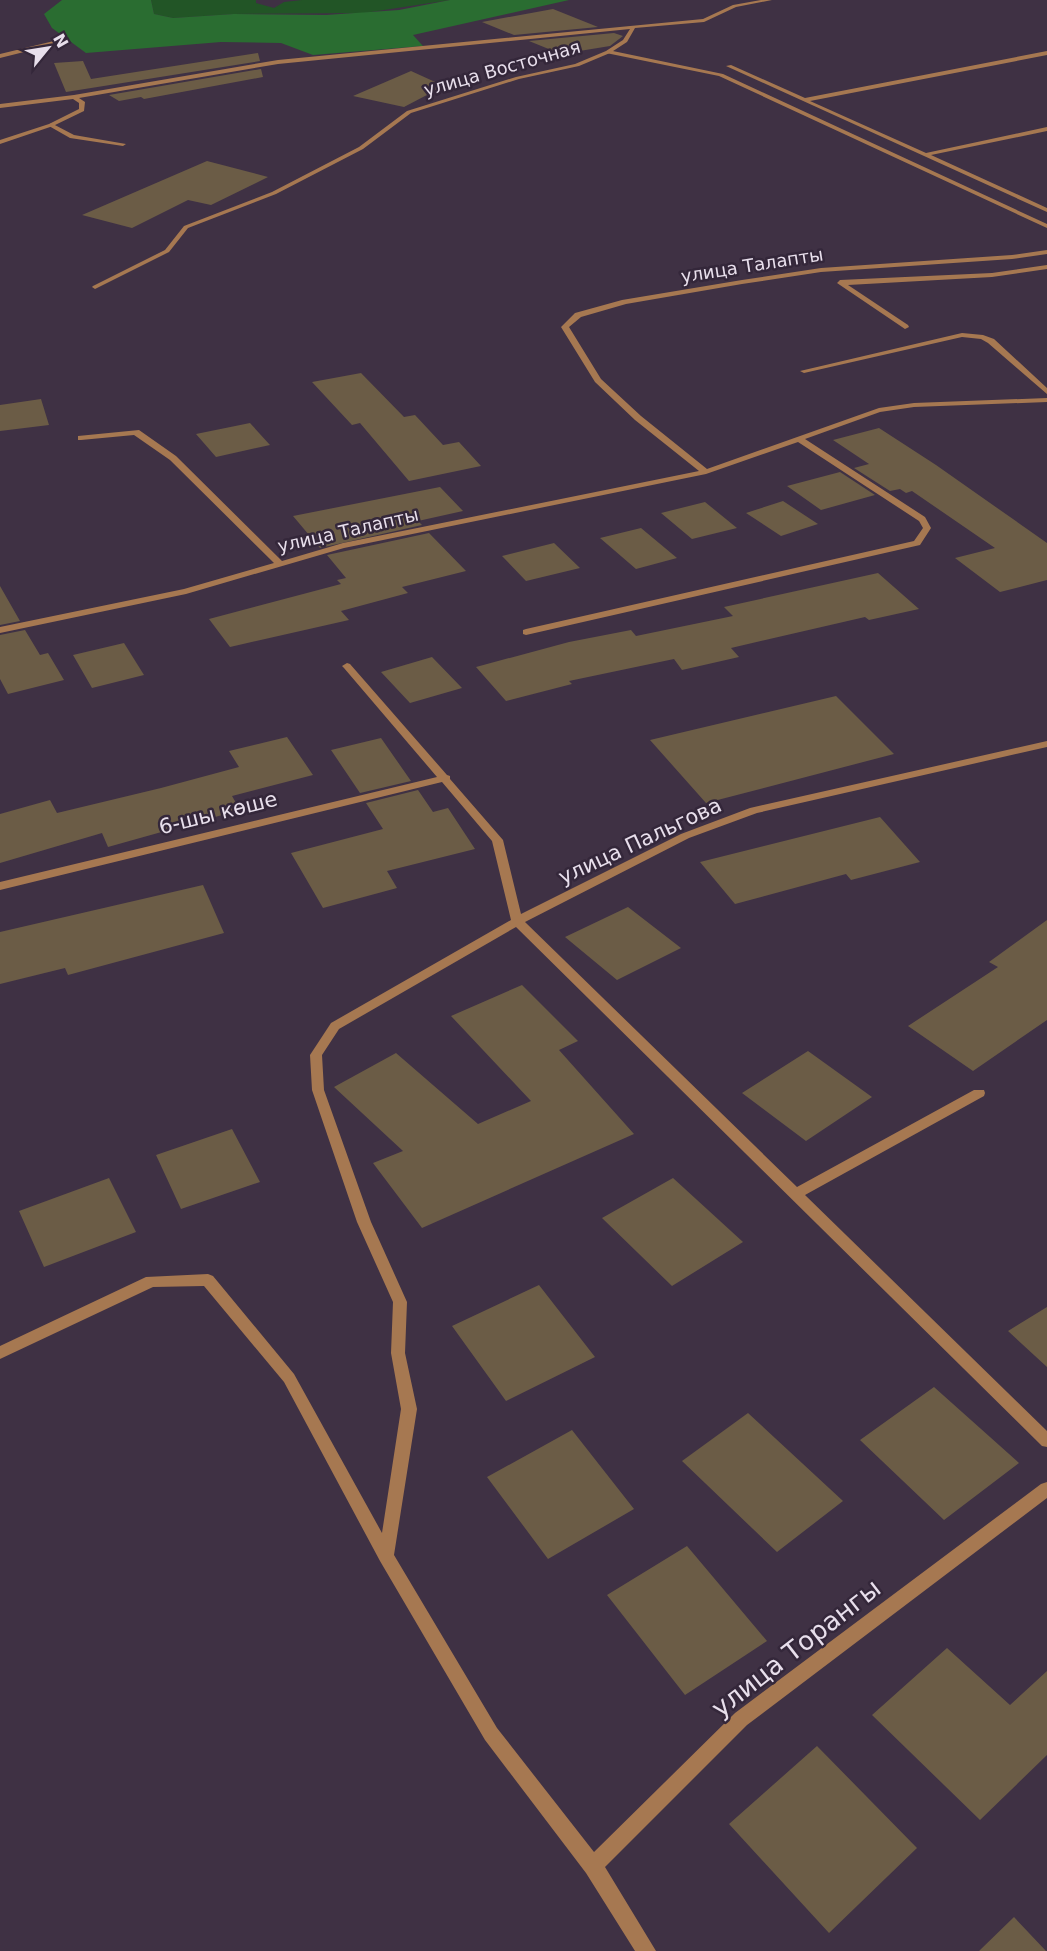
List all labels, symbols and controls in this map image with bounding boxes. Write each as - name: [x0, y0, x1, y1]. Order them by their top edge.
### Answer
- north arrow: [18, 18, 78, 78]
- text: N: [49, 30, 72, 51]
- street label: улица Восточная: [421, 36, 583, 100]
- street label: улица Талапты: [679, 243, 825, 287]
- street label: улица Талапты: [276, 504, 420, 556]
- street label: 6-шы көше: [156, 787, 280, 839]
- street label: улица Пальгова: [555, 793, 725, 889]
- street label: улица Торангы: [706, 1573, 886, 1723]

